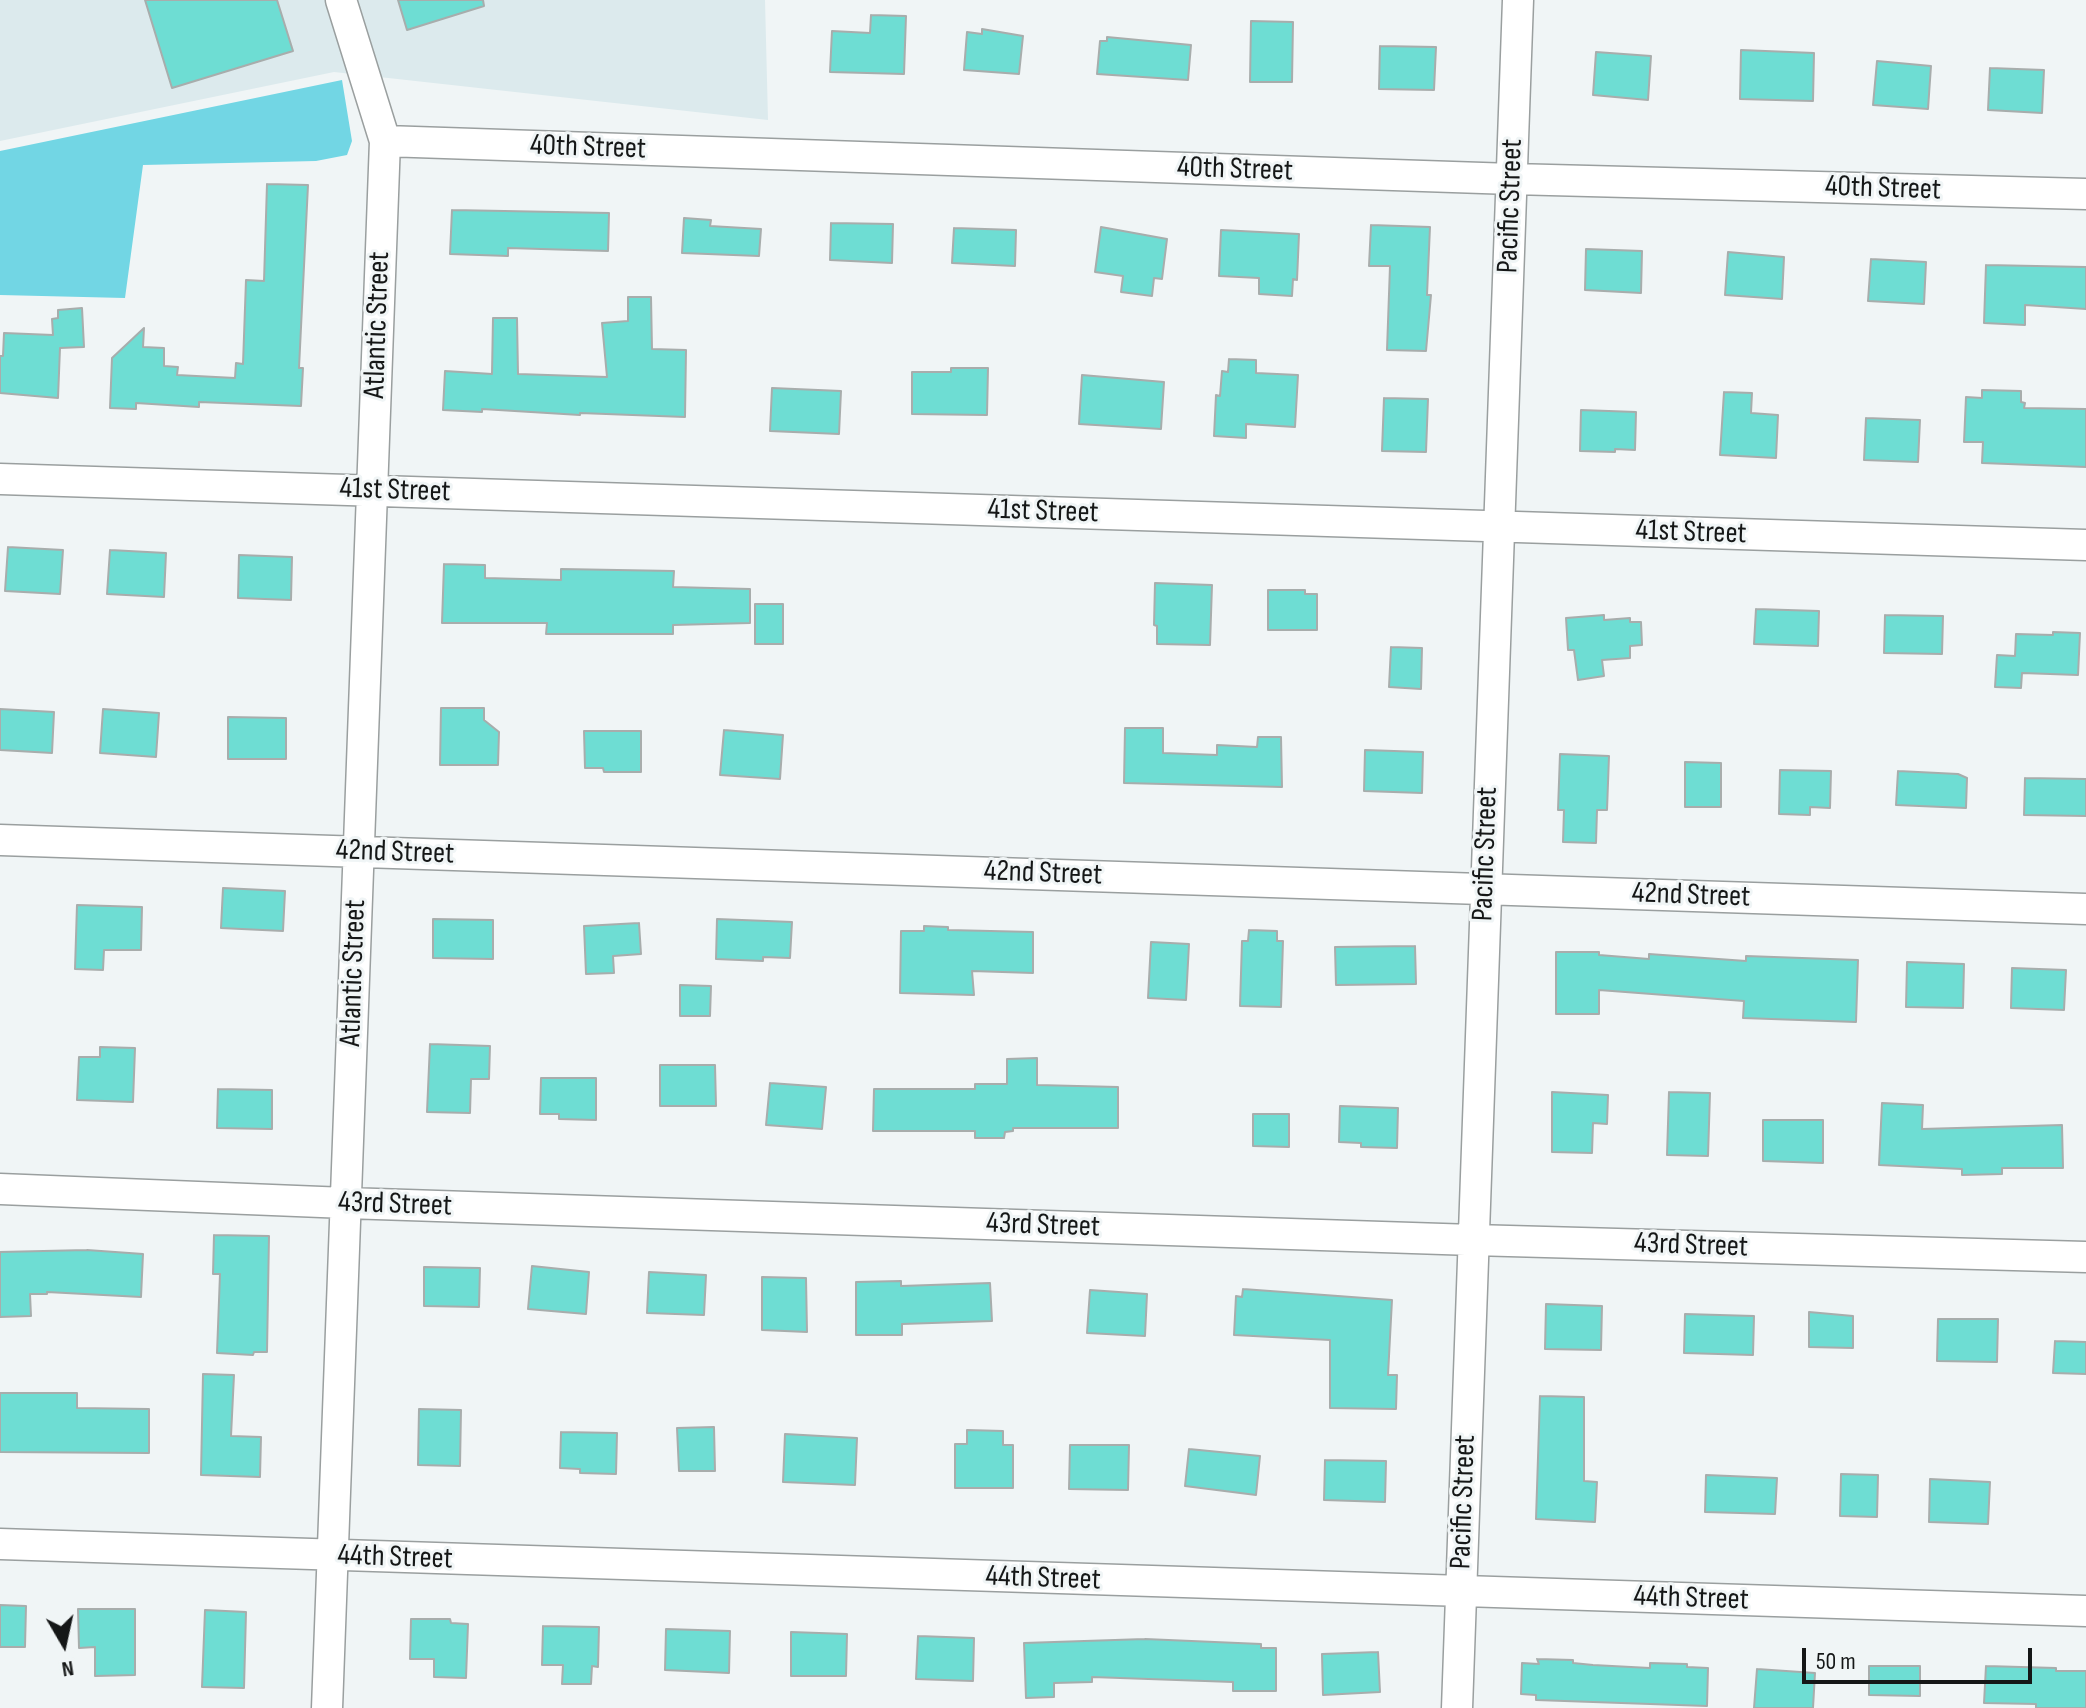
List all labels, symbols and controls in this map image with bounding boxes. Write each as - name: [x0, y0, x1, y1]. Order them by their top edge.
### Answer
- street label: 40th Street: [529, 128, 647, 168]
- street label: Pacific Street: [1491, 138, 1531, 274]
- street label: 40th Street: [1176, 150, 1294, 190]
- street label: 40th Street: [1824, 169, 1942, 209]
- street label: Atlantic Street: [357, 251, 399, 399]
- street label: 41st Street: [339, 471, 451, 511]
- street label: 41st Street: [987, 492, 1099, 532]
- street label: 41st Street: [1635, 513, 1747, 553]
- street label: Pacific Street: [1466, 786, 1506, 922]
- street label: 42nd Street: [335, 833, 455, 873]
- street label: 42nd Street: [983, 854, 1103, 894]
- street label: 42nd Street: [1631, 876, 1751, 916]
- street label: Atlantic Street: [333, 899, 375, 1047]
- street label: 43rd Street: [337, 1185, 453, 1225]
- street label: 43rd Street: [985, 1206, 1101, 1246]
- street label: 43rd Street: [1633, 1226, 1749, 1266]
- street label: Pacific Street: [1444, 1434, 1484, 1570]
- street label: 44th Street: [337, 1538, 453, 1578]
- street label: 44th Street: [985, 1559, 1101, 1599]
- street label: 44th Street: [1633, 1579, 1749, 1619]
- north arrow: [24, 1604, 104, 1684]
- scale bar: [1806, 1632, 2036, 1682]
- text: 50 m: [1816, 1647, 1856, 1676]
- text: N: [60, 1654, 76, 1682]

